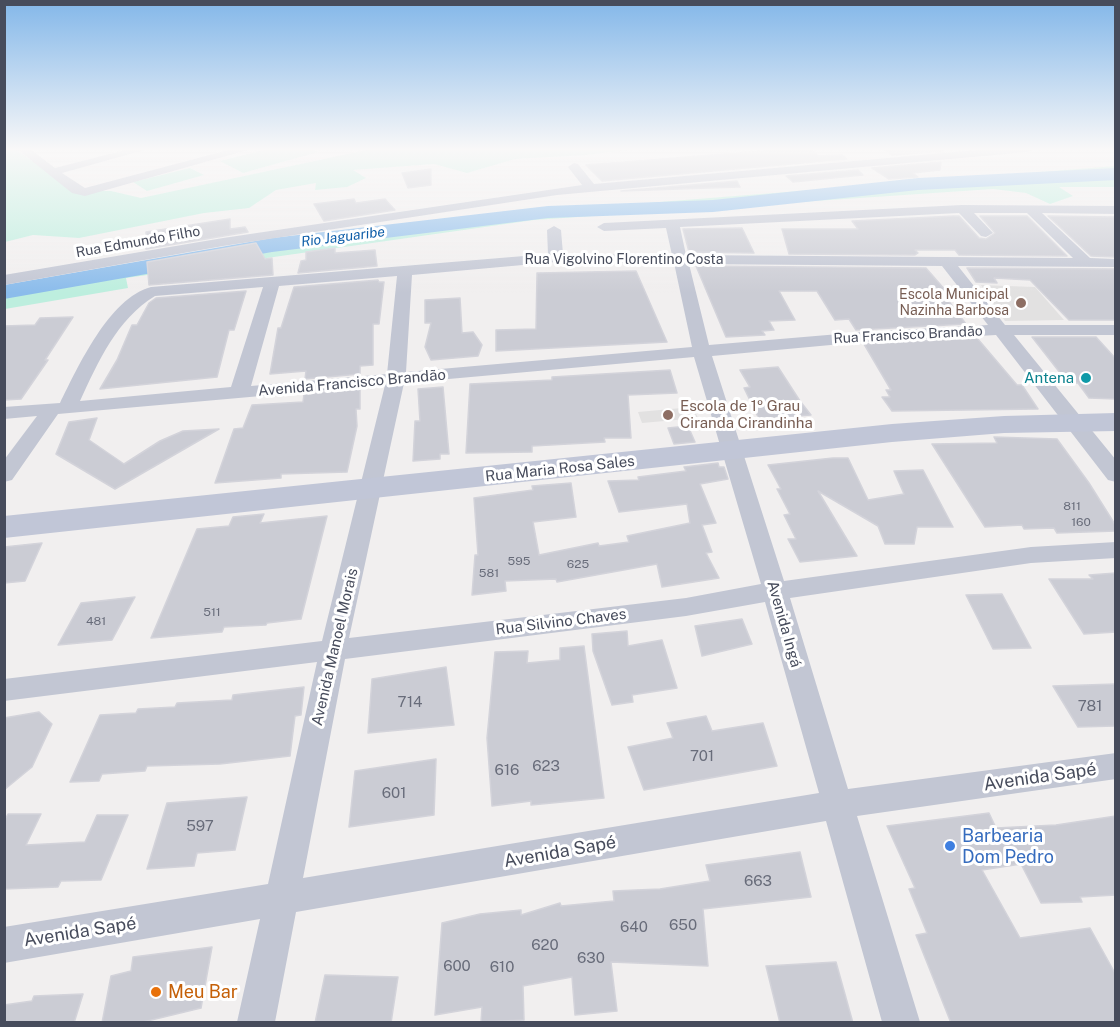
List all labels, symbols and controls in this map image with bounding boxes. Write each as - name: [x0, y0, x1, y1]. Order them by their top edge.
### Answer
- street label: Rua Edmundo Filho: [75, 223, 201, 261]
- water label: Rio Jaguaribe: [300, 224, 386, 250]
- street label: Rua Vigolvino Florentino Costa: [524, 252, 724, 268]
- place label: Escola Municipal Nazinha Barbosa: [899, 287, 1009, 320]
- marker: Escola Municipal Nazinha Barbosa: [1014, 296, 1028, 310]
- street label: Rua Francisco Brandão: [833, 323, 983, 347]
- street label: Avenida Francisco Brandão: [257, 366, 447, 400]
- place label: Antena: [1024, 369, 1074, 387]
- marker: Antena: [1079, 371, 1093, 385]
- place label: Escola de 1º Grau Ciranda Cirandinha: [680, 397, 813, 432]
- marker: Escola de 1º Grau Ciranda Cirandinha: [661, 408, 675, 422]
- street label: Rua Maria Rosa Sales: [484, 452, 636, 486]
- house number: 811: [1063, 499, 1081, 513]
- house number: 160: [1071, 515, 1091, 529]
- house number: 595: [508, 554, 530, 568]
- house number: 625: [567, 557, 589, 571]
- street label: Avenida Manoel Morais: [308, 566, 362, 728]
- house number: 581: [479, 566, 499, 580]
- street label: Avenida Ingá: [763, 579, 805, 669]
- house number: 511: [203, 605, 221, 619]
- street label: Rua Silvino Chaves: [495, 605, 627, 639]
- house number: 481: [86, 614, 106, 628]
- house number: 714: [398, 693, 422, 711]
- house number: 781: [1078, 697, 1102, 715]
- house number: 701: [690, 747, 714, 765]
- house number: 623: [532, 757, 560, 775]
- street label: Avenida Sapé: [982, 758, 1098, 796]
- house number: 616: [495, 761, 519, 779]
- house number: 601: [382, 784, 406, 802]
- house number: 597: [186, 817, 214, 835]
- place label: Barbearia Dom Pedro: [962, 825, 1054, 868]
- street label: Avenida Sapé: [502, 832, 618, 872]
- marker: Barbearia Dom Pedro: [943, 839, 957, 853]
- house number: 663: [744, 872, 772, 890]
- street label: Avenida Sapé: [22, 912, 138, 952]
- house number: 650: [669, 916, 697, 934]
- house number: 640: [620, 918, 648, 936]
- house number: 620: [531, 936, 559, 954]
- house number: 630: [577, 949, 605, 967]
- house number: 600: [443, 957, 471, 975]
- house number: 610: [490, 958, 514, 976]
- place label: Meu Bar: [168, 981, 238, 1003]
- marker: Meu Bar: [149, 985, 163, 999]

